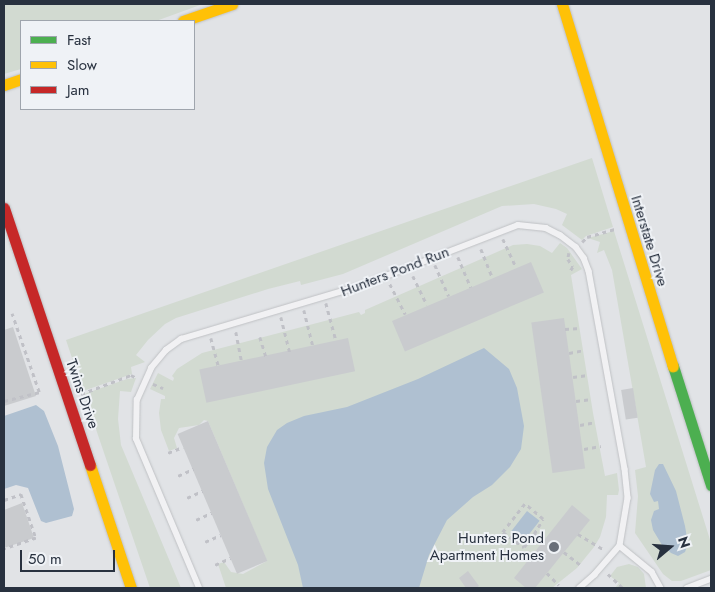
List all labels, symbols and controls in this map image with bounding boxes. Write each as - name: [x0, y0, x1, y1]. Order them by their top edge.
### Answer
- legend: [20, 20, 195, 110]
- text: Fast: [67, 29, 91, 51]
- text: Slow: [67, 54, 97, 76]
- text: Jam: [67, 79, 90, 101]
- street label: Interstate Drive: [627, 193, 671, 289]
- street label: Hunters Pond Run: [338, 243, 452, 301]
- street label: Twins Drive: [62, 357, 102, 431]
- north arrow: [645, 522, 695, 572]
- place label: Hunters Pond Apartment Homes: [430, 529, 544, 564]
- text: N: [673, 534, 695, 551]
- scale bar: [22, 540, 118, 572]
- marker: Hunters Pond Apartment Homes: [548, 541, 560, 553]
- text: 50 m: [28, 548, 62, 570]

